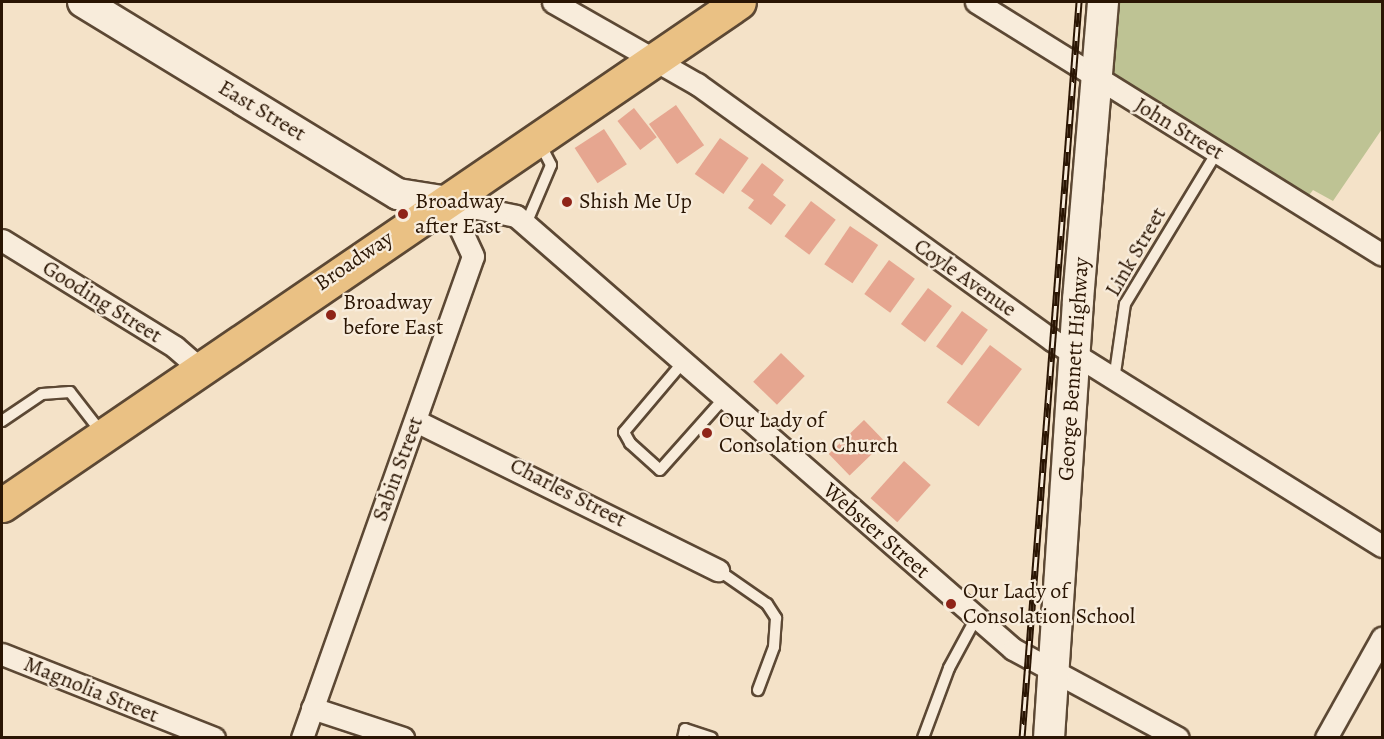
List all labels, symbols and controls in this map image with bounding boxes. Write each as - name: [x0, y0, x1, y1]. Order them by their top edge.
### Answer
- street label: East Street: [213, 75, 311, 147]
- street label: John Street: [1130, 92, 1228, 166]
- place label: Broadway after East: [415, 188, 504, 240]
- place label: Shish Me Up: [579, 189, 692, 215]
- marker: Shish Me Up: [560, 195, 574, 209]
- street label: Link Street: [1100, 203, 1172, 301]
- marker: Broadway after East: [396, 207, 410, 221]
- street label: Broadway: [310, 225, 398, 297]
- street label: Coyle Avenue: [909, 233, 1021, 323]
- street label: Gooding Street: [37, 255, 167, 349]
- street label: George Bennett Highway: [1053, 256, 1095, 482]
- place label: Broadway before East: [343, 289, 443, 340]
- marker: Broadway before East: [324, 308, 338, 322]
- place label: Our Lady of Consolation Church: [719, 407, 898, 458]
- street label: Sabin Street: [367, 413, 429, 525]
- marker: Our Lady of Consolation Church: [700, 426, 714, 440]
- street label: Charles Street: [506, 452, 630, 534]
- street label: Webster Street: [817, 477, 935, 585]
- place label: Our Lady of Consolation School: [963, 578, 1135, 630]
- marker: Our Lady of Consolation School: [944, 597, 958, 611]
- street label: Magnolia Street: [20, 651, 162, 729]

